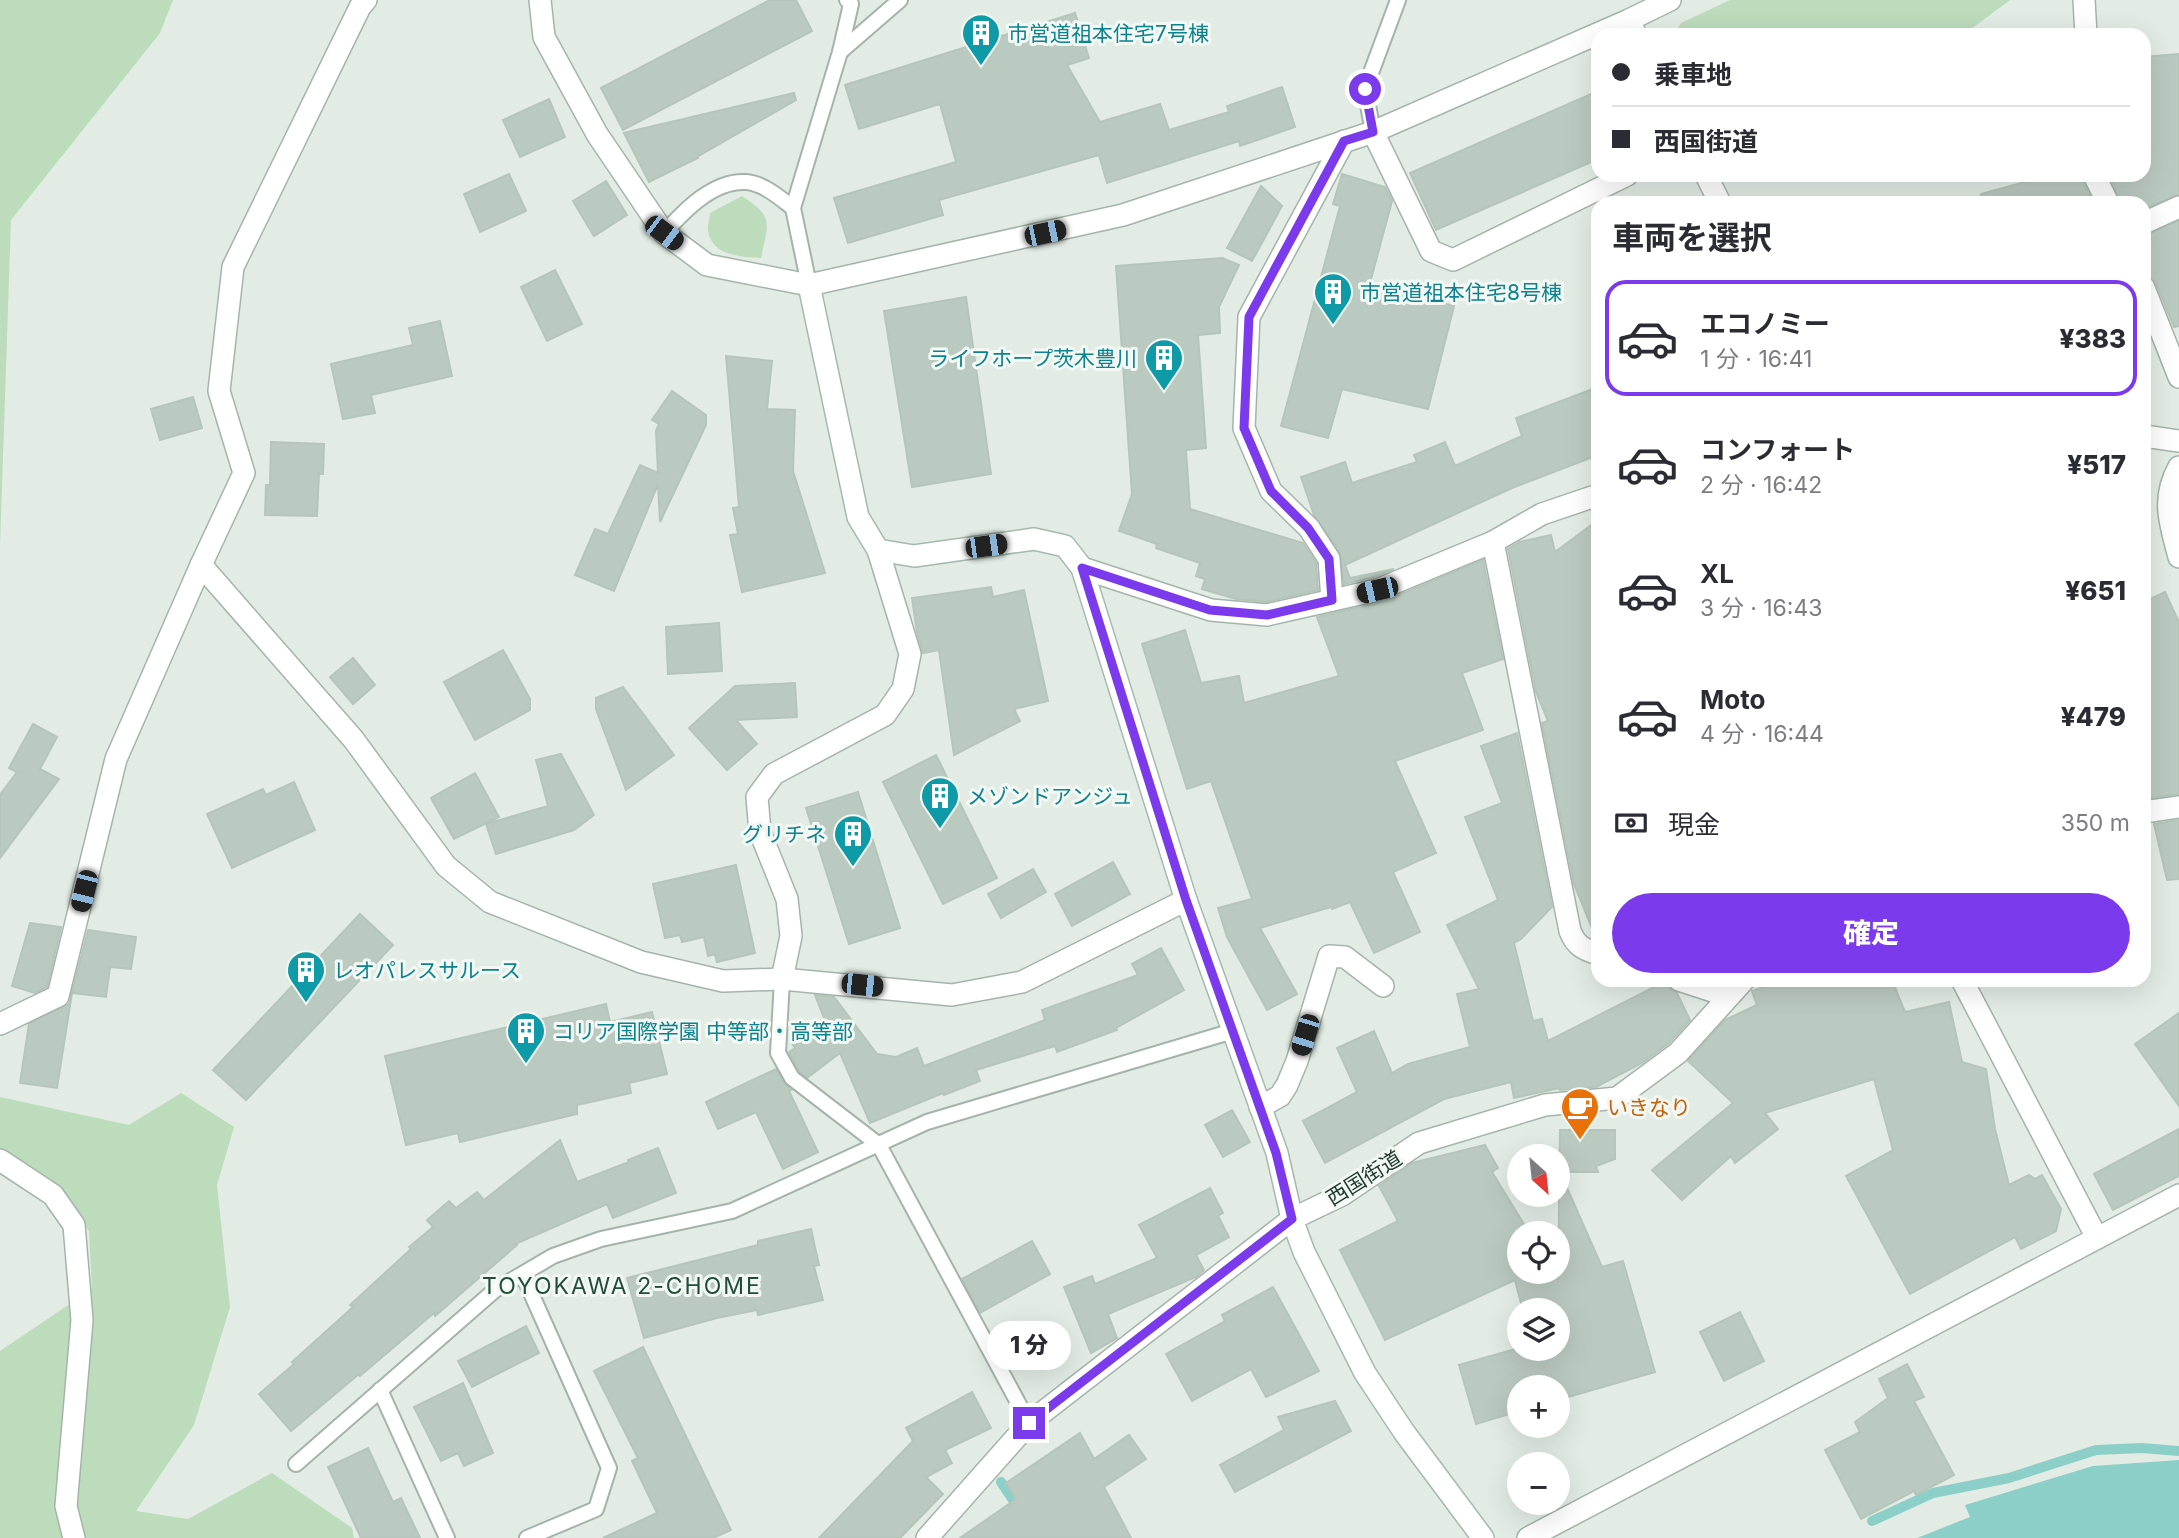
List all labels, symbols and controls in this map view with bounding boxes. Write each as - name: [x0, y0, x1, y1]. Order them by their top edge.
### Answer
- building icon: 市営道祖本住宅7号棟: [960, 12, 1002, 67]
- place label: 市営道祖本住宅7号棟: [1008, 21, 1209, 46]
- text: 乗車地: [1654, 59, 1732, 90]
- route start: [1349, 73, 1381, 105]
- text: 西国街道: [1654, 126, 1758, 157]
- car: [641, 212, 688, 254]
- car: [1023, 218, 1068, 248]
- text: 車両を選択: [1612, 218, 1772, 257]
- building icon: 市営道祖本住宅8号棟: [1312, 271, 1354, 326]
- place label: 市営道祖本住宅8号棟: [1360, 280, 1562, 305]
- icon: car: [1616, 307, 1679, 370]
- text: エコノミー: [1700, 308, 1830, 339]
- text: ¥383: [2060, 323, 2126, 354]
- building icon: ライフホープ茨木豊川: [1143, 337, 1185, 392]
- text: 1 分 · 16:41: [1700, 345, 1812, 373]
- place label: ライフホープ茨木豊川: [928, 346, 1137, 371]
- icon: car: [1616, 433, 1679, 496]
- text: コンフォート: [1700, 434, 1855, 465]
- text: ¥517: [2067, 449, 2126, 480]
- text: 2 分 · 16:42: [1700, 471, 1822, 499]
- car: [964, 533, 1009, 559]
- text: XL: [1700, 558, 1734, 589]
- icon: car: [1616, 559, 1679, 622]
- car: [1355, 575, 1400, 605]
- text: ¥651: [2065, 575, 2126, 606]
- text: 3 分 · 16:43: [1700, 594, 1823, 622]
- text: Moto: [1700, 684, 1765, 715]
- icon: car: [1616, 685, 1679, 748]
- text: ¥479: [2061, 701, 2126, 732]
- text: 4 分 · 16:44: [1700, 720, 1824, 748]
- building icon: メゾンドアンジュ: [919, 775, 961, 830]
- place label: メゾンドアンジュ: [967, 784, 1133, 809]
- icon: cash: [1612, 804, 1650, 842]
- text: 現金: [1668, 809, 1720, 840]
- text: 350 m: [2061, 809, 2130, 837]
- building icon: グリチネ: [832, 813, 874, 868]
- place label: グリチネ: [742, 822, 826, 847]
- car: [69, 868, 100, 914]
- button: 確定: [1612, 893, 2130, 973]
- building icon: レオパレスサルース: [285, 949, 327, 1004]
- place label: レオパレスサルース: [333, 958, 521, 983]
- car: [841, 972, 884, 998]
- building icon: コリア国際学園 中等部・高等部: [505, 1010, 547, 1065]
- car: [1289, 1012, 1322, 1058]
- place label: コリア国際学園 中等部・高等部: [553, 1019, 853, 1044]
- cafe icon: いきなり: [1559, 1086, 1601, 1141]
- place label: いきなり: [1607, 1095, 1691, 1120]
- north arrow: [1507, 1144, 1570, 1208]
- map controls: [1507, 1144, 1570, 1515]
- street label: 西国街道: [1322, 1145, 1406, 1211]
- button: locate: [1507, 1221, 1570, 1284]
- district label: TOYOKAWA 2-CHOME: [482, 1272, 762, 1300]
- button: layers: [1507, 1298, 1570, 1361]
- callout: 1 分: [987, 1322, 1071, 1370]
- text: 1 分: [1010, 1331, 1048, 1359]
- button: +: [1507, 1375, 1570, 1438]
- route end: [1013, 1407, 1045, 1439]
- button: −: [1507, 1452, 1570, 1515]

